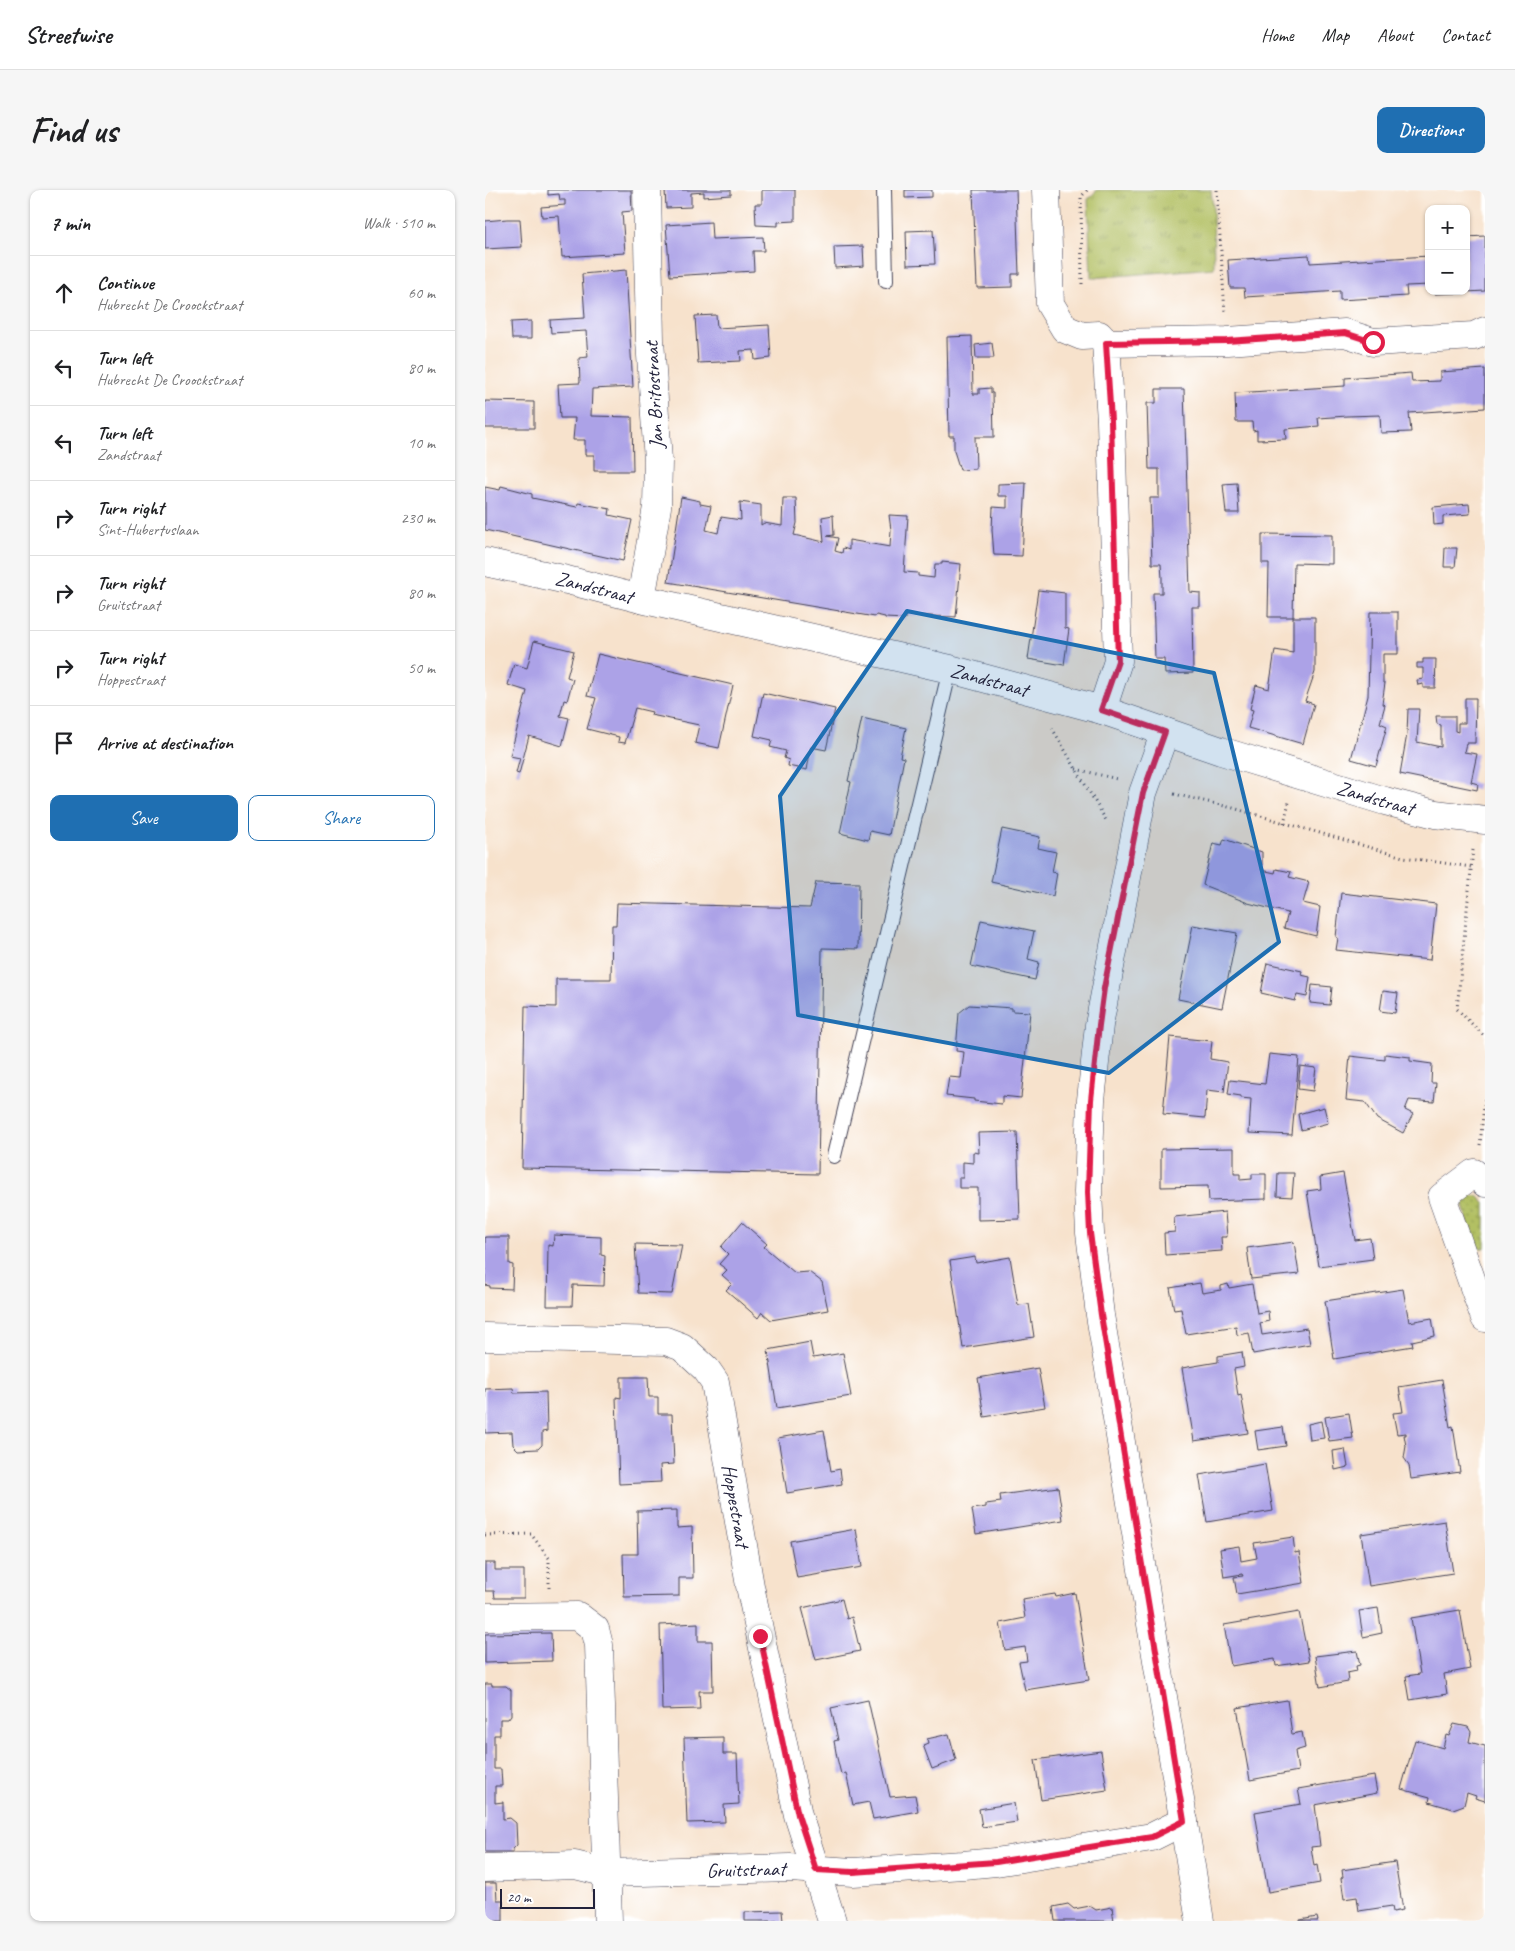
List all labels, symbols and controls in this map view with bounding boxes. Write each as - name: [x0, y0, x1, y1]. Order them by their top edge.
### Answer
- text: Streetwise: [25, 20, 111, 50]
- text: Home: [1261, 24, 1294, 46]
- text: Map: [1322, 24, 1349, 46]
- text: About: [1377, 24, 1413, 46]
- text: Contact: [1441, 24, 1490, 46]
- button: Directions: [1377, 107, 1485, 153]
- text: Find us: [30, 108, 117, 153]
- map controls: [1425, 205, 1470, 295]
- button: +: [1425, 205, 1470, 250]
- text: 7 min: [50, 210, 90, 236]
- text: Walk · 510 m: [363, 213, 435, 233]
- button: −: [1425, 250, 1470, 295]
- text: Continue: [97, 271, 154, 295]
- icon: ahead: [50, 279, 78, 307]
- text: 60 m: [408, 283, 435, 303]
- text: Hubrecht De Croockstraat: [97, 295, 242, 315]
- route start: [1362, 331, 1385, 354]
- street label: Jan Britostraat: [639, 338, 669, 450]
- text: Turn left: [97, 346, 152, 370]
- icon: left: [50, 354, 78, 382]
- text: 80 m: [408, 358, 435, 378]
- text: Hubrecht De Croockstraat: [97, 370, 242, 390]
- text: Turn left: [97, 421, 152, 445]
- icon: left: [50, 429, 78, 457]
- text: 10 m: [408, 433, 435, 453]
- text: Zandstraat: [97, 445, 160, 465]
- text: Turn right: [97, 496, 164, 520]
- icon: right: [50, 504, 78, 532]
- text: 230 m: [401, 508, 435, 528]
- text: Sint-Hubertuslaan: [97, 520, 198, 540]
- street label: Zandstraat: [553, 565, 639, 610]
- text: Turn right: [97, 571, 164, 595]
- icon: right: [50, 579, 78, 607]
- text: 80 m: [408, 583, 435, 603]
- text: Gruitstraat: [97, 595, 160, 615]
- text: Turn right: [97, 646, 164, 670]
- icon: right: [50, 654, 78, 682]
- street label: Zandstraat: [948, 657, 1034, 703]
- text: 50 m: [408, 658, 435, 678]
- text: Hoppestraat: [97, 670, 164, 690]
- icon: arrive: [50, 729, 78, 757]
- text: Arrive at destination: [97, 731, 233, 755]
- street label: Zandstraat: [1334, 775, 1420, 821]
- button: Save: [50, 795, 238, 841]
- button: Share: [248, 795, 435, 841]
- street label: Hoppestraat: [717, 1462, 756, 1553]
- route end: [749, 1625, 772, 1648]
- street label: Gruitstraat: [706, 1856, 789, 1883]
- scale bar: [500, 1886, 595, 1909]
- text: 20 m: [507, 1889, 531, 1906]

